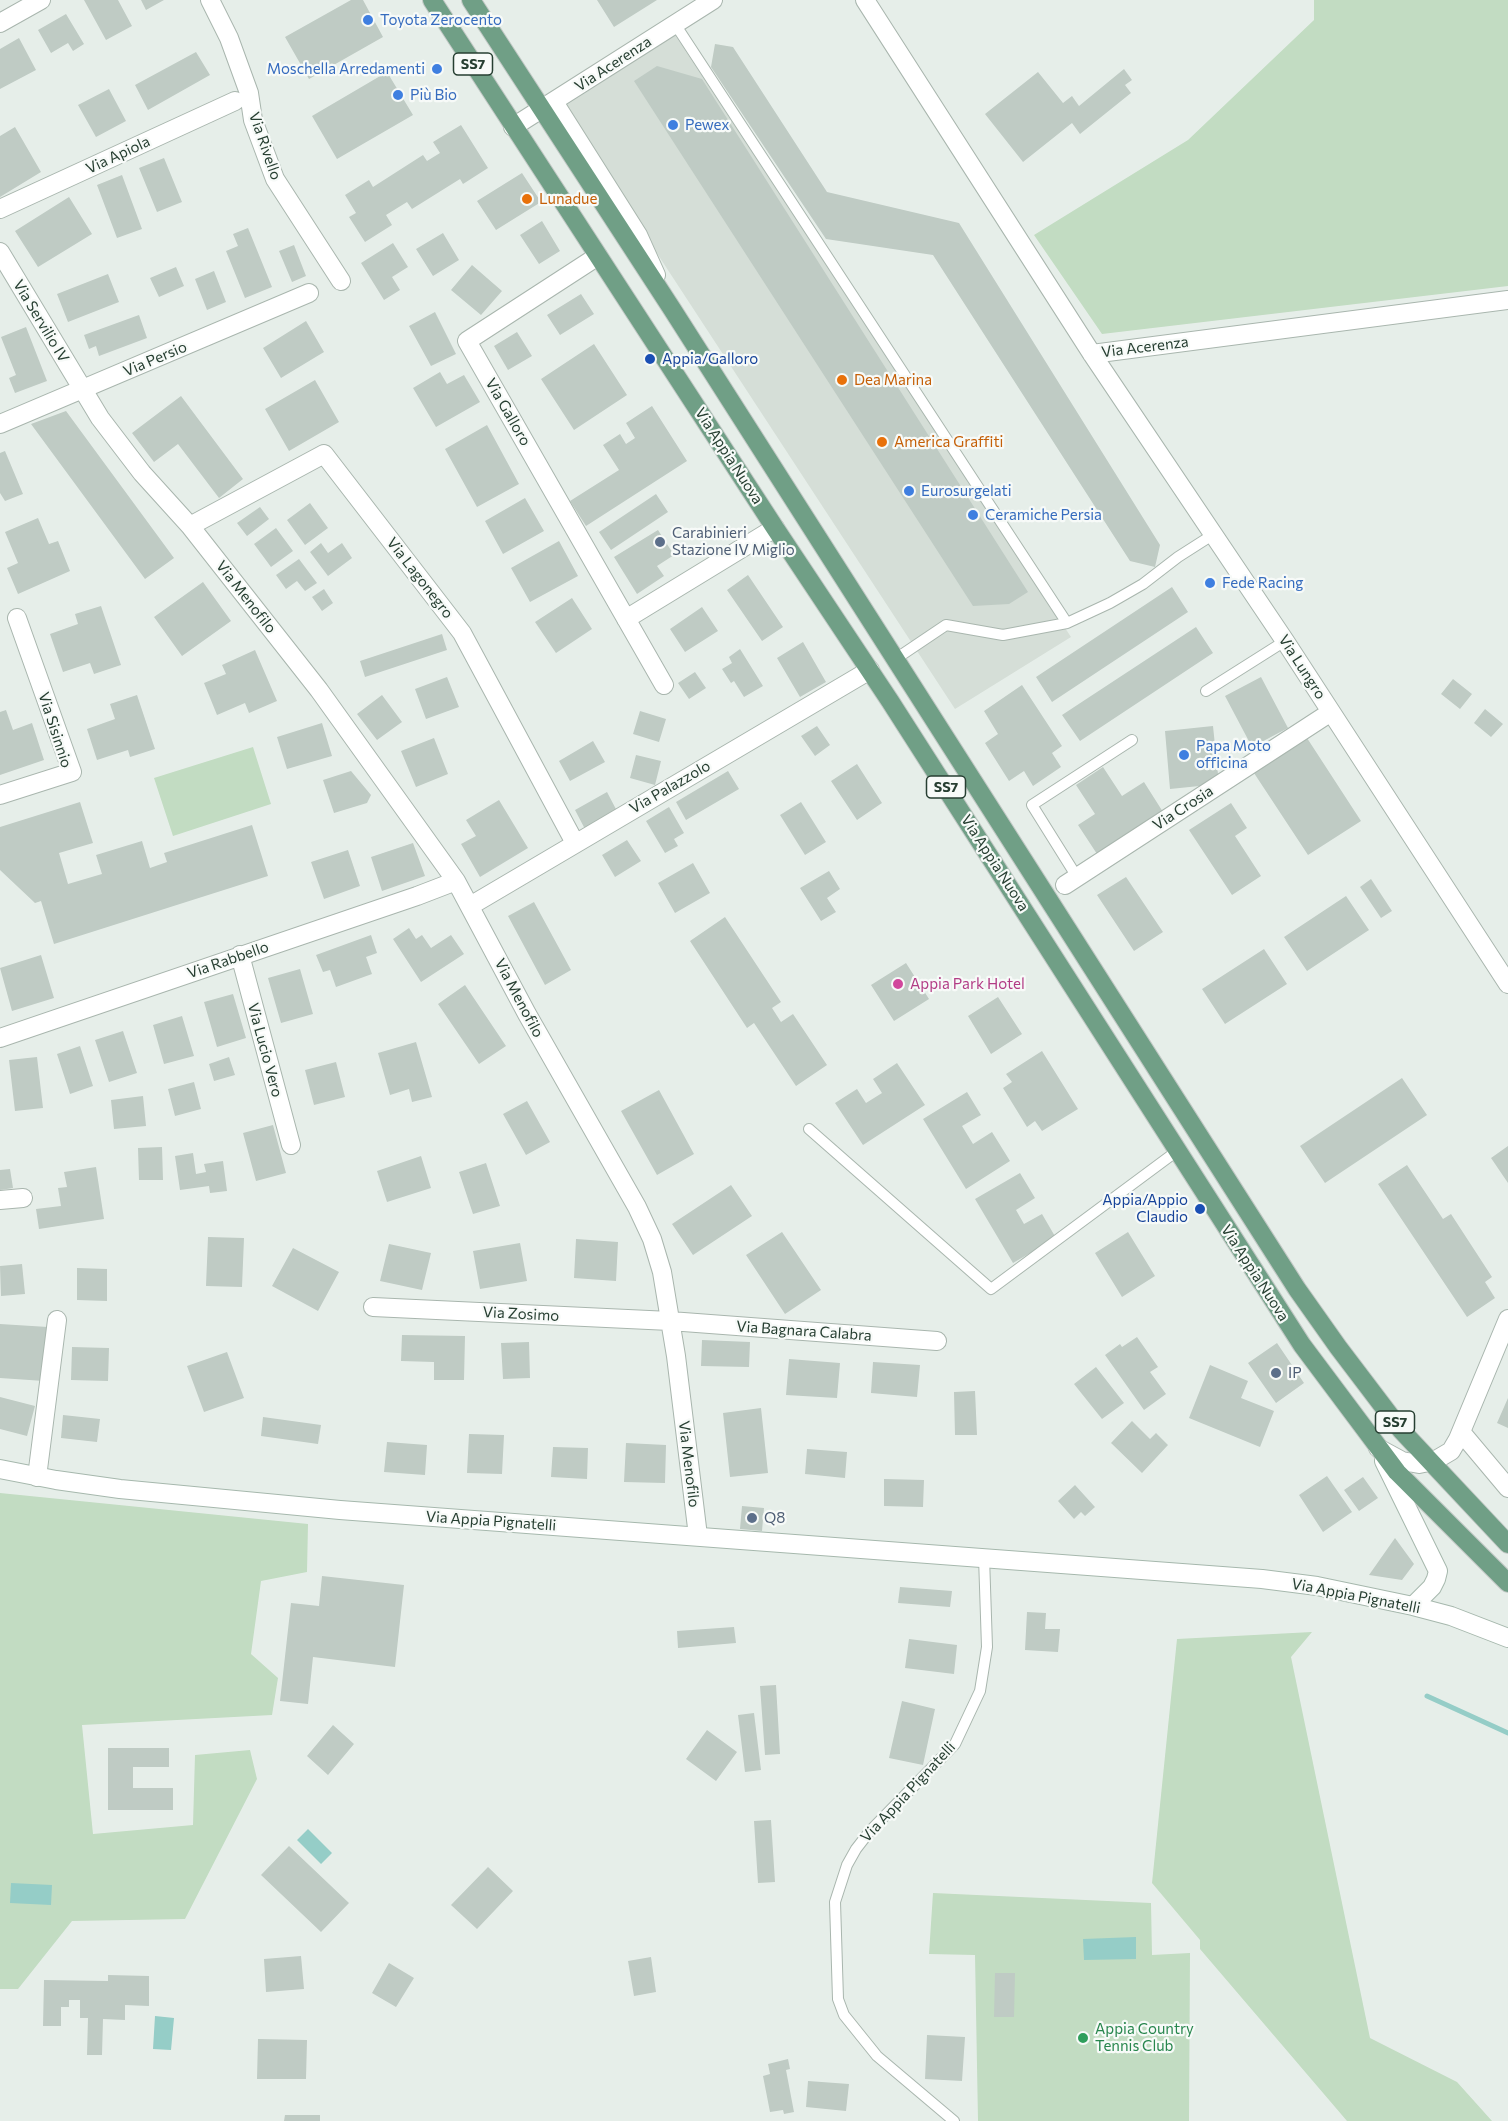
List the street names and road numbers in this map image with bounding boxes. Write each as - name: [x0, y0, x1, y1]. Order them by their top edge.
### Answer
- street label: Via Acerenza: [571, 33, 655, 95]
- road number: SS7: [454, 53, 492, 75]
- street label: Via Rivello: [245, 110, 285, 182]
- street label: Via Apiola: [83, 132, 153, 178]
- street label: Via Servilio IV: [9, 276, 73, 366]
- street label: Via Acerenza: [1100, 333, 1190, 361]
- street label: Via Persio: [121, 338, 189, 380]
- street label: Via Galloro: [481, 375, 535, 449]
- street label: Via Appia Nuova: [691, 404, 767, 508]
- street label: Via Lagonegro: [383, 534, 457, 622]
- street label: Via Menofilo: [212, 557, 280, 637]
- street label: Via Lungro: [1275, 631, 1329, 703]
- street label: Via Sisinnio: [34, 690, 76, 770]
- street label: Via Palazzolo: [626, 757, 714, 817]
- road number: SS7: [926, 776, 966, 798]
- street label: Via Crosia: [1149, 782, 1217, 834]
- street label: Via Appia Nuova: [957, 811, 1033, 915]
- street label: Via Rabbello: [185, 938, 271, 982]
- street label: Via Menofilo: [491, 955, 547, 1041]
- street label: Via Lucio Vero: [244, 1001, 286, 1099]
- street label: Via Appia Nuova: [1217, 1221, 1293, 1325]
- street label: Via Zosimo: [482, 1303, 560, 1325]
- street label: Via Bagnara Calabra: [736, 1317, 872, 1345]
- road number: SS7: [1376, 1411, 1414, 1433]
- street label: Via Menofilo: [675, 1420, 703, 1508]
- street label: Via Appia Pignatelli: [425, 1507, 557, 1535]
- street label: Via Appia Pignatelli: [1290, 1575, 1422, 1617]
- street label: Via Appia Pignatelli: [857, 1738, 959, 1846]

